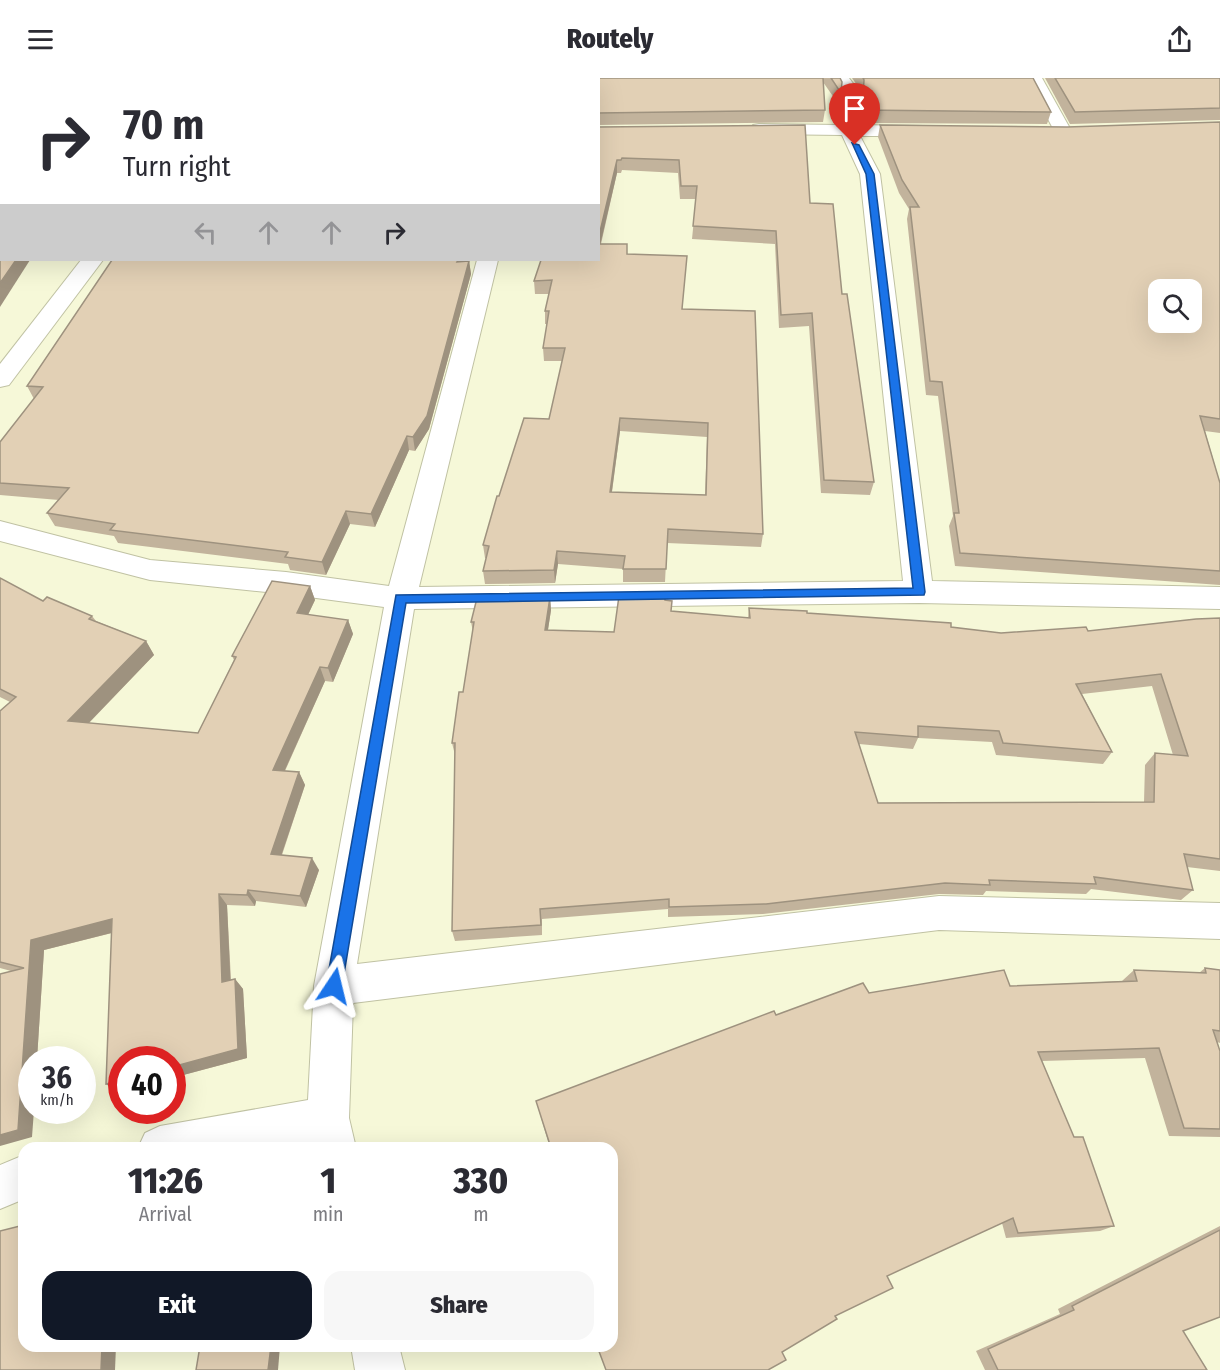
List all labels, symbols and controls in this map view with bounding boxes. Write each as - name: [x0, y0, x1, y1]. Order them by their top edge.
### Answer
- icon: menu: [24, 23, 57, 56]
- text: Routely: [567, 23, 653, 55]
- icon: share: [1163, 23, 1196, 56]
- pin: [829, 83, 880, 145]
- icon: arrive: [838, 92, 871, 125]
- text: 70 m: [123, 100, 204, 150]
- icon: right: [24, 102, 102, 180]
- text: Turn right: [123, 151, 231, 183]
- icon: left: [189, 216, 222, 249]
- icon: ahead: [252, 216, 285, 249]
- icon: ahead: [315, 216, 348, 249]
- icon: right: [378, 216, 411, 249]
- map controls: [1148, 279, 1202, 333]
- button: search: [1148, 279, 1202, 333]
- position arrow: [302, 954, 366, 1018]
- speed limit sign: 40: [108, 1046, 186, 1124]
- text: 36: [42, 1060, 72, 1096]
- text: km/h: [40, 1091, 74, 1109]
- text: 11:26: [128, 1159, 203, 1203]
- text: 1: [320, 1159, 336, 1203]
- text: 330: [454, 1159, 508, 1203]
- text: Arrival: [139, 1202, 192, 1226]
- text: min: [313, 1202, 344, 1226]
- text: m: [473, 1202, 489, 1226]
- button: Exit: [42, 1271, 312, 1340]
- button: Share: [324, 1271, 594, 1340]

